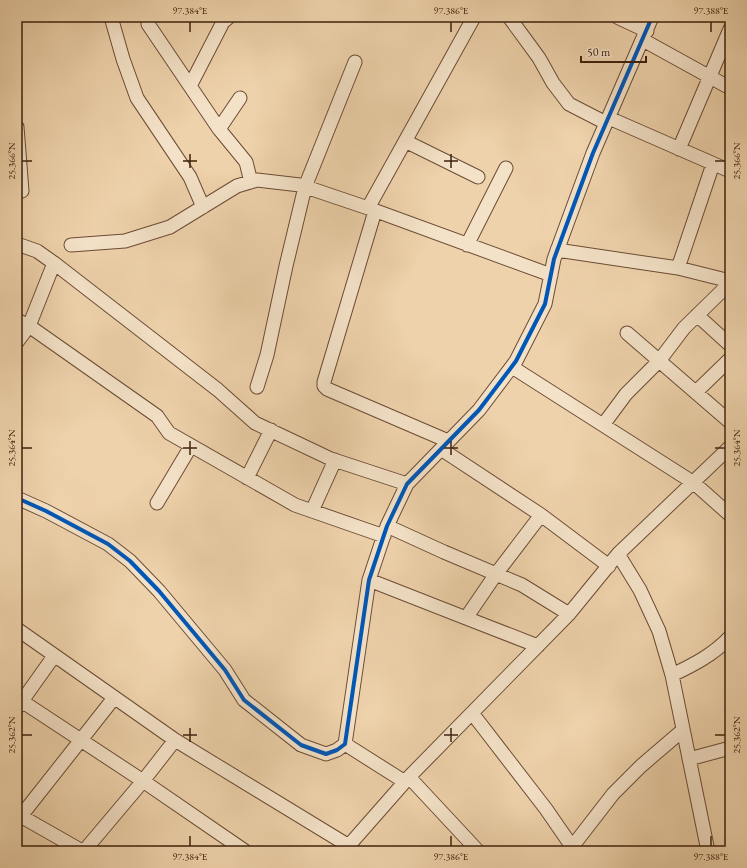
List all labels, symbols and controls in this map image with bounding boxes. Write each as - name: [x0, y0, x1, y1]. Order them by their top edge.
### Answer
- text: 97.384°E: [173, 4, 208, 17]
- text: 97.386°E: [434, 4, 469, 17]
- text: 97.388°E: [694, 4, 729, 17]
- scale bar: [581, 38, 646, 64]
- text: 50 m: [587, 44, 611, 60]
- text: 25.366°N: [5, 142, 18, 180]
- text: 25.366°N: [730, 142, 743, 180]
- text: 25.364°N: [5, 429, 18, 467]
- text: 25.364°N: [730, 429, 743, 467]
- text: 25.362°N: [5, 716, 18, 754]
- text: 25.362°N: [730, 716, 743, 754]
- text: 97.384°E: [173, 850, 208, 863]
- text: 97.386°E: [434, 850, 469, 863]
- text: 97.388°E: [694, 850, 729, 863]

